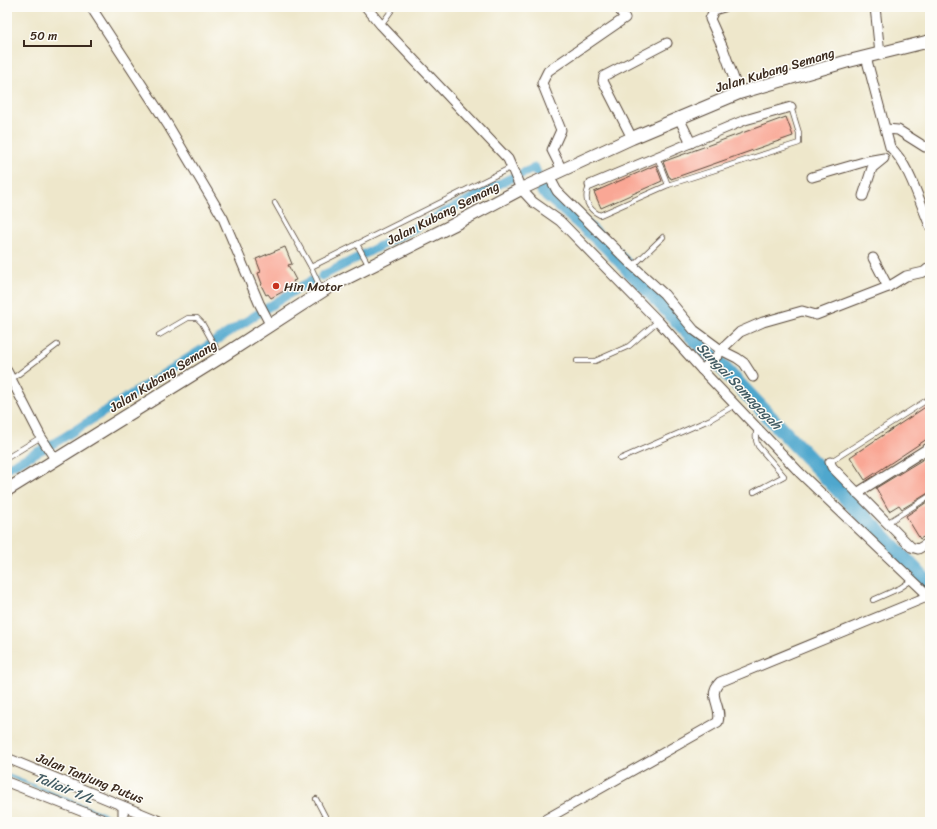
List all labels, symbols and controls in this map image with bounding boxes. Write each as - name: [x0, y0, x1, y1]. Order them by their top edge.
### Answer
- scale bar: [24, 22, 91, 48]
- text: 50 m: [30, 25, 57, 47]
- street label: Jalan Kubang Semang: [712, 41, 838, 99]
- street label: Jalan Kubang Semang: [382, 175, 504, 252]
- place label: Hin Motor: [284, 275, 343, 298]
- marker: Hin Motor: [271, 281, 281, 291]
- street label: Jalan Kubang Semang: [104, 333, 222, 419]
- water label: Sungai Samagagah: [690, 336, 789, 437]
- street label: Jalan Tanjung Putus: [32, 746, 147, 810]
- water label: Taliair 1/L: [31, 765, 97, 811]

